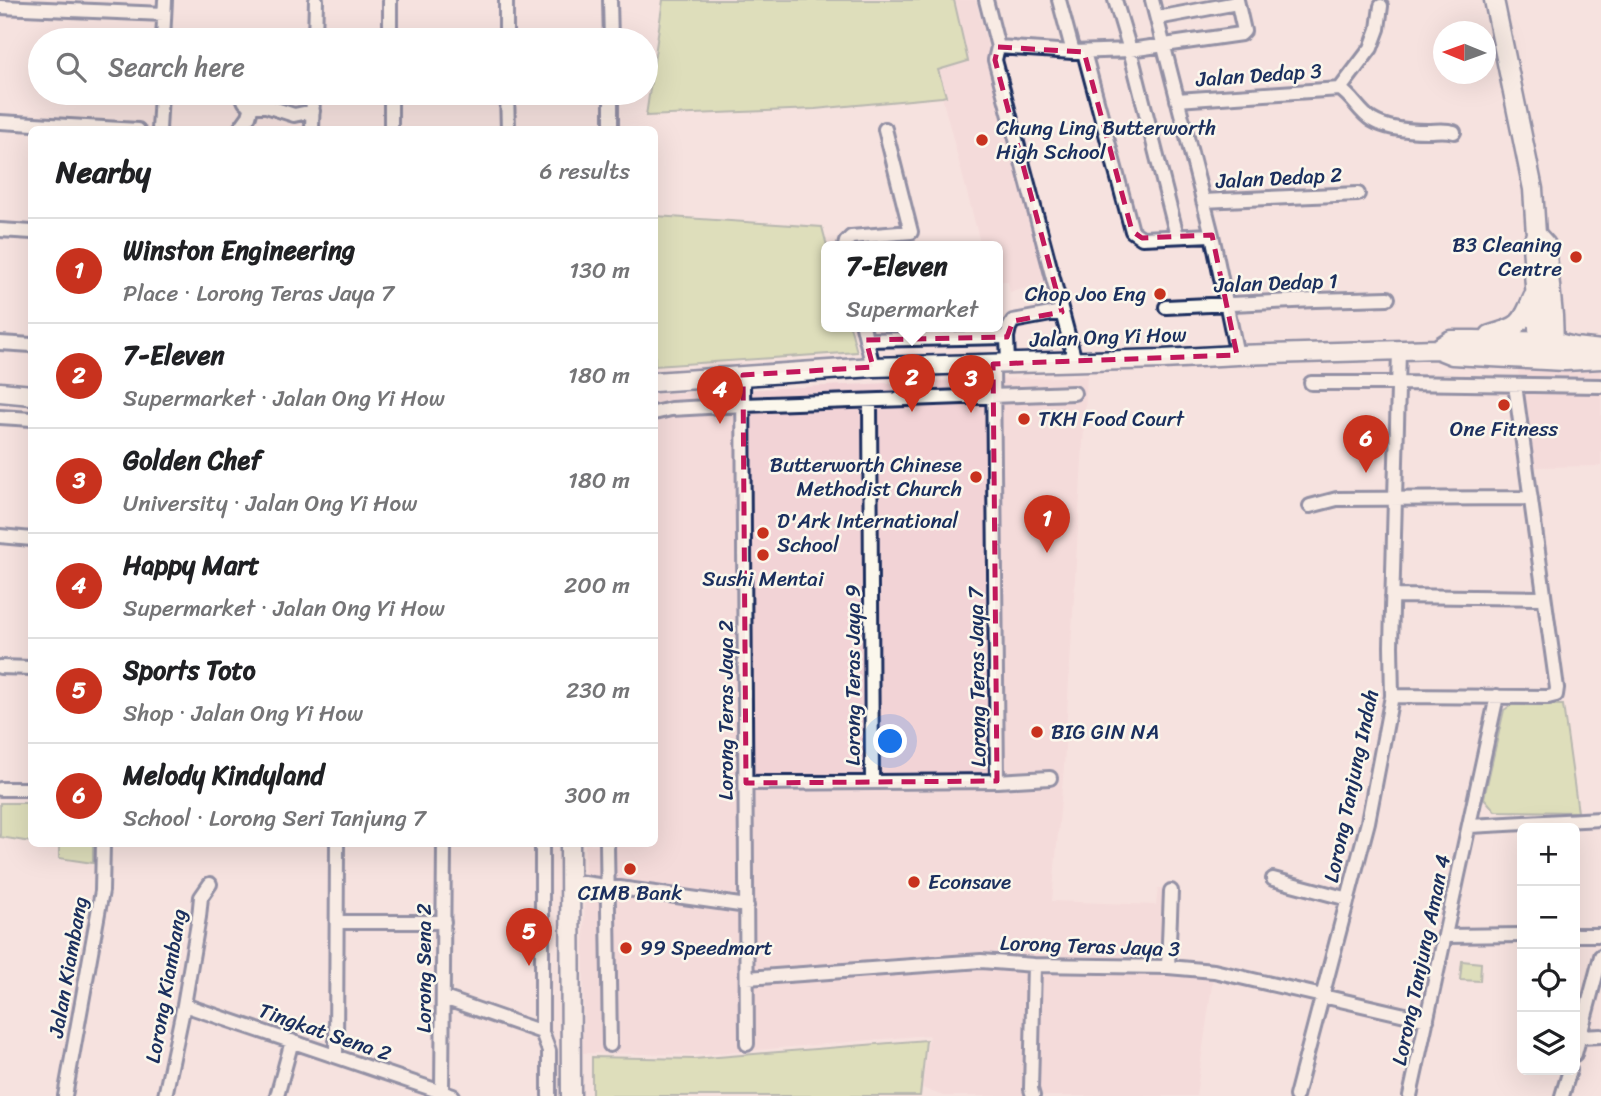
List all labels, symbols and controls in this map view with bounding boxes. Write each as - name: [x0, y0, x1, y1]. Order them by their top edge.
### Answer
- north arrow: [1433, 21, 1496, 84]
- search box: [28, 28, 658, 105]
- text: Search here: [108, 44, 245, 90]
- icon: search: [52, 48, 90, 86]
- street label: Jalan Dedap 3: [1194, 52, 1324, 98]
- place label: Chung Ling Butterworth High School: [996, 109, 1216, 171]
- marker: Chung Ling Butterworth High School: [974, 132, 990, 148]
- text: Nearby: [56, 145, 151, 199]
- text: 6 results: [540, 151, 630, 192]
- street label: Jalan Dedap 2: [1214, 156, 1343, 200]
- place label: B3 Cleaning Centre: [1452, 226, 1562, 288]
- text: Winston Engineering: [123, 227, 355, 273]
- popup: [821, 241, 1003, 332]
- text: 7-Eleven: [846, 243, 948, 289]
- marker: B3 Cleaning Centre: [1568, 249, 1584, 265]
- text: 1: [74, 250, 84, 291]
- text: 130 m: [569, 250, 630, 291]
- street label: Jalan Dedap 1: [1213, 262, 1338, 304]
- text: Place · Lorong Teras Jaya 7: [123, 273, 394, 314]
- place label: Chop Joo Eng: [1025, 275, 1146, 313]
- marker: Chop Joo Eng: [1152, 286, 1168, 302]
- text: Supermarket: [846, 289, 978, 330]
- street label: Jalan Ong Yi How: [1028, 315, 1187, 359]
- text: 7-Eleven: [123, 332, 225, 378]
- pin: 2: [889, 354, 935, 412]
- text: 2: [72, 355, 86, 396]
- text: 180 m: [568, 355, 630, 396]
- pin: 3: [948, 355, 994, 413]
- pin: 4: [697, 366, 743, 424]
- text: Supermarket · Jalan Ong Yi How: [123, 378, 445, 419]
- marker: One Fitness: [1496, 397, 1512, 413]
- place label: TKH Food Court: [1038, 400, 1185, 438]
- place label: One Fitness: [1450, 410, 1559, 448]
- marker: TKH Food Court: [1016, 411, 1032, 427]
- pin: 6: [1343, 415, 1389, 473]
- text: Golden Chef: [123, 437, 261, 483]
- place label: Butterworth Chinese Methodist Church: [770, 446, 962, 508]
- text: 3: [73, 460, 85, 501]
- text: 180 m: [568, 460, 630, 501]
- marker: Butterworth Chinese Methodist Church: [968, 469, 984, 485]
- text: University · Jalan Ong Yi How: [123, 483, 417, 524]
- pin: 1: [1024, 495, 1070, 553]
- place label: D'Ark International School: [777, 502, 959, 564]
- marker: D'Ark International School: [755, 525, 771, 541]
- text: Happy Mart: [123, 542, 259, 588]
- marker: Sushi Mentai: [755, 547, 771, 563]
- place label: Sushi Mentai: [702, 560, 825, 598]
- text: 4: [72, 565, 86, 606]
- text: 200 m: [564, 565, 630, 606]
- street label: Lorong Teras Jaya 9: [834, 584, 872, 766]
- street label: Lorong Teras Jaya 7: [956, 585, 998, 767]
- text: Supermarket · Jalan Ong Yi How: [123, 588, 445, 629]
- street label: Lorong Teras Jaya 2: [707, 620, 745, 800]
- text: Sports Toto: [123, 647, 256, 693]
- text: 5: [72, 670, 86, 711]
- text: 230 m: [566, 670, 630, 711]
- street label: Lorong Tanjung Indah: [1312, 686, 1390, 886]
- text: Shop · Jalan Ong Yi How: [123, 693, 363, 734]
- place label: BIG GIN NA: [1051, 713, 1159, 751]
- your location: [873, 724, 907, 758]
- marker: BIG GIN NA: [1029, 724, 1045, 740]
- text: Melody Kindyland: [123, 752, 324, 798]
- text: 6: [72, 775, 86, 816]
- text: 300 m: [565, 775, 630, 816]
- text: School · Lorong Seri Tanjung 7: [123, 798, 426, 839]
- map controls: [1517, 823, 1580, 1075]
- button: +: [1517, 823, 1580, 886]
- street label: Lorong Tanjung Aman 4: [1380, 851, 1462, 1069]
- marker: CIMB Bank: [622, 861, 638, 877]
- place label: Econsave: [928, 863, 1011, 901]
- place label: CIMB Bank: [578, 874, 682, 912]
- marker: Econsave: [906, 874, 922, 890]
- button: −: [1517, 886, 1580, 949]
- street label: Jalan Kiambang: [37, 893, 99, 1042]
- street label: Lorong Sena 2: [405, 903, 443, 1033]
- street label: Lorong Kiambang: [134, 905, 198, 1066]
- pin: 5: [506, 908, 552, 966]
- street label: Lorong Teras Jaya 3: [999, 924, 1181, 968]
- place label: 99 Speedmart: [640, 929, 773, 967]
- marker: 99 Speedmart: [618, 940, 634, 956]
- button: locate: [1517, 949, 1580, 1012]
- street label: Tingkat Sena 2: [253, 991, 397, 1073]
- button: layers: [1517, 1012, 1580, 1075]

